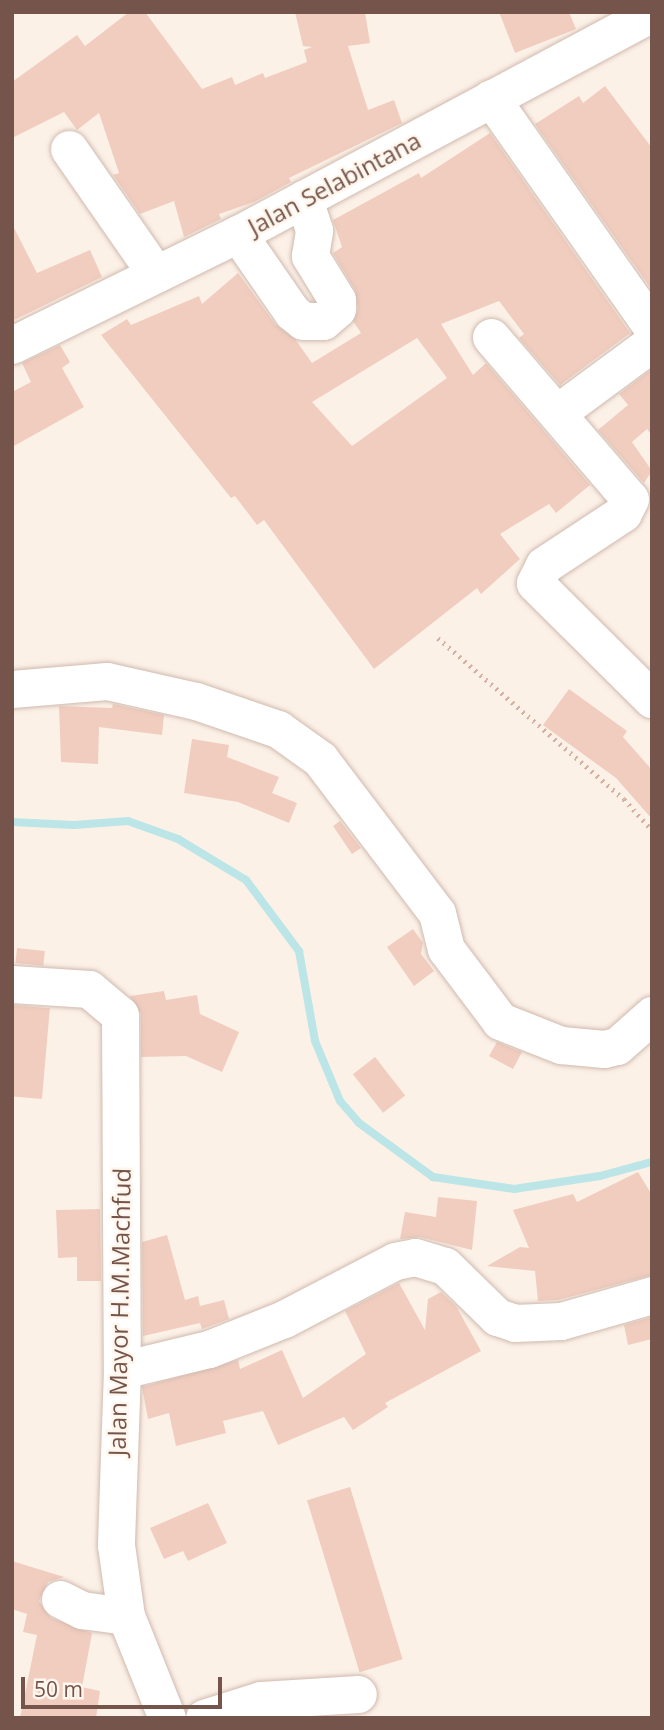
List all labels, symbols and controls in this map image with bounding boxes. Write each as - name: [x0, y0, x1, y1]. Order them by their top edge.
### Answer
- street label: Jalan Selabintana: [243, 125, 425, 241]
- street label: Jalan Mayor H.M.Machfud: [102, 1168, 136, 1456]
- scale bar: [24, 1664, 226, 1708]
- text: 50 m: [34, 1675, 83, 1703]

